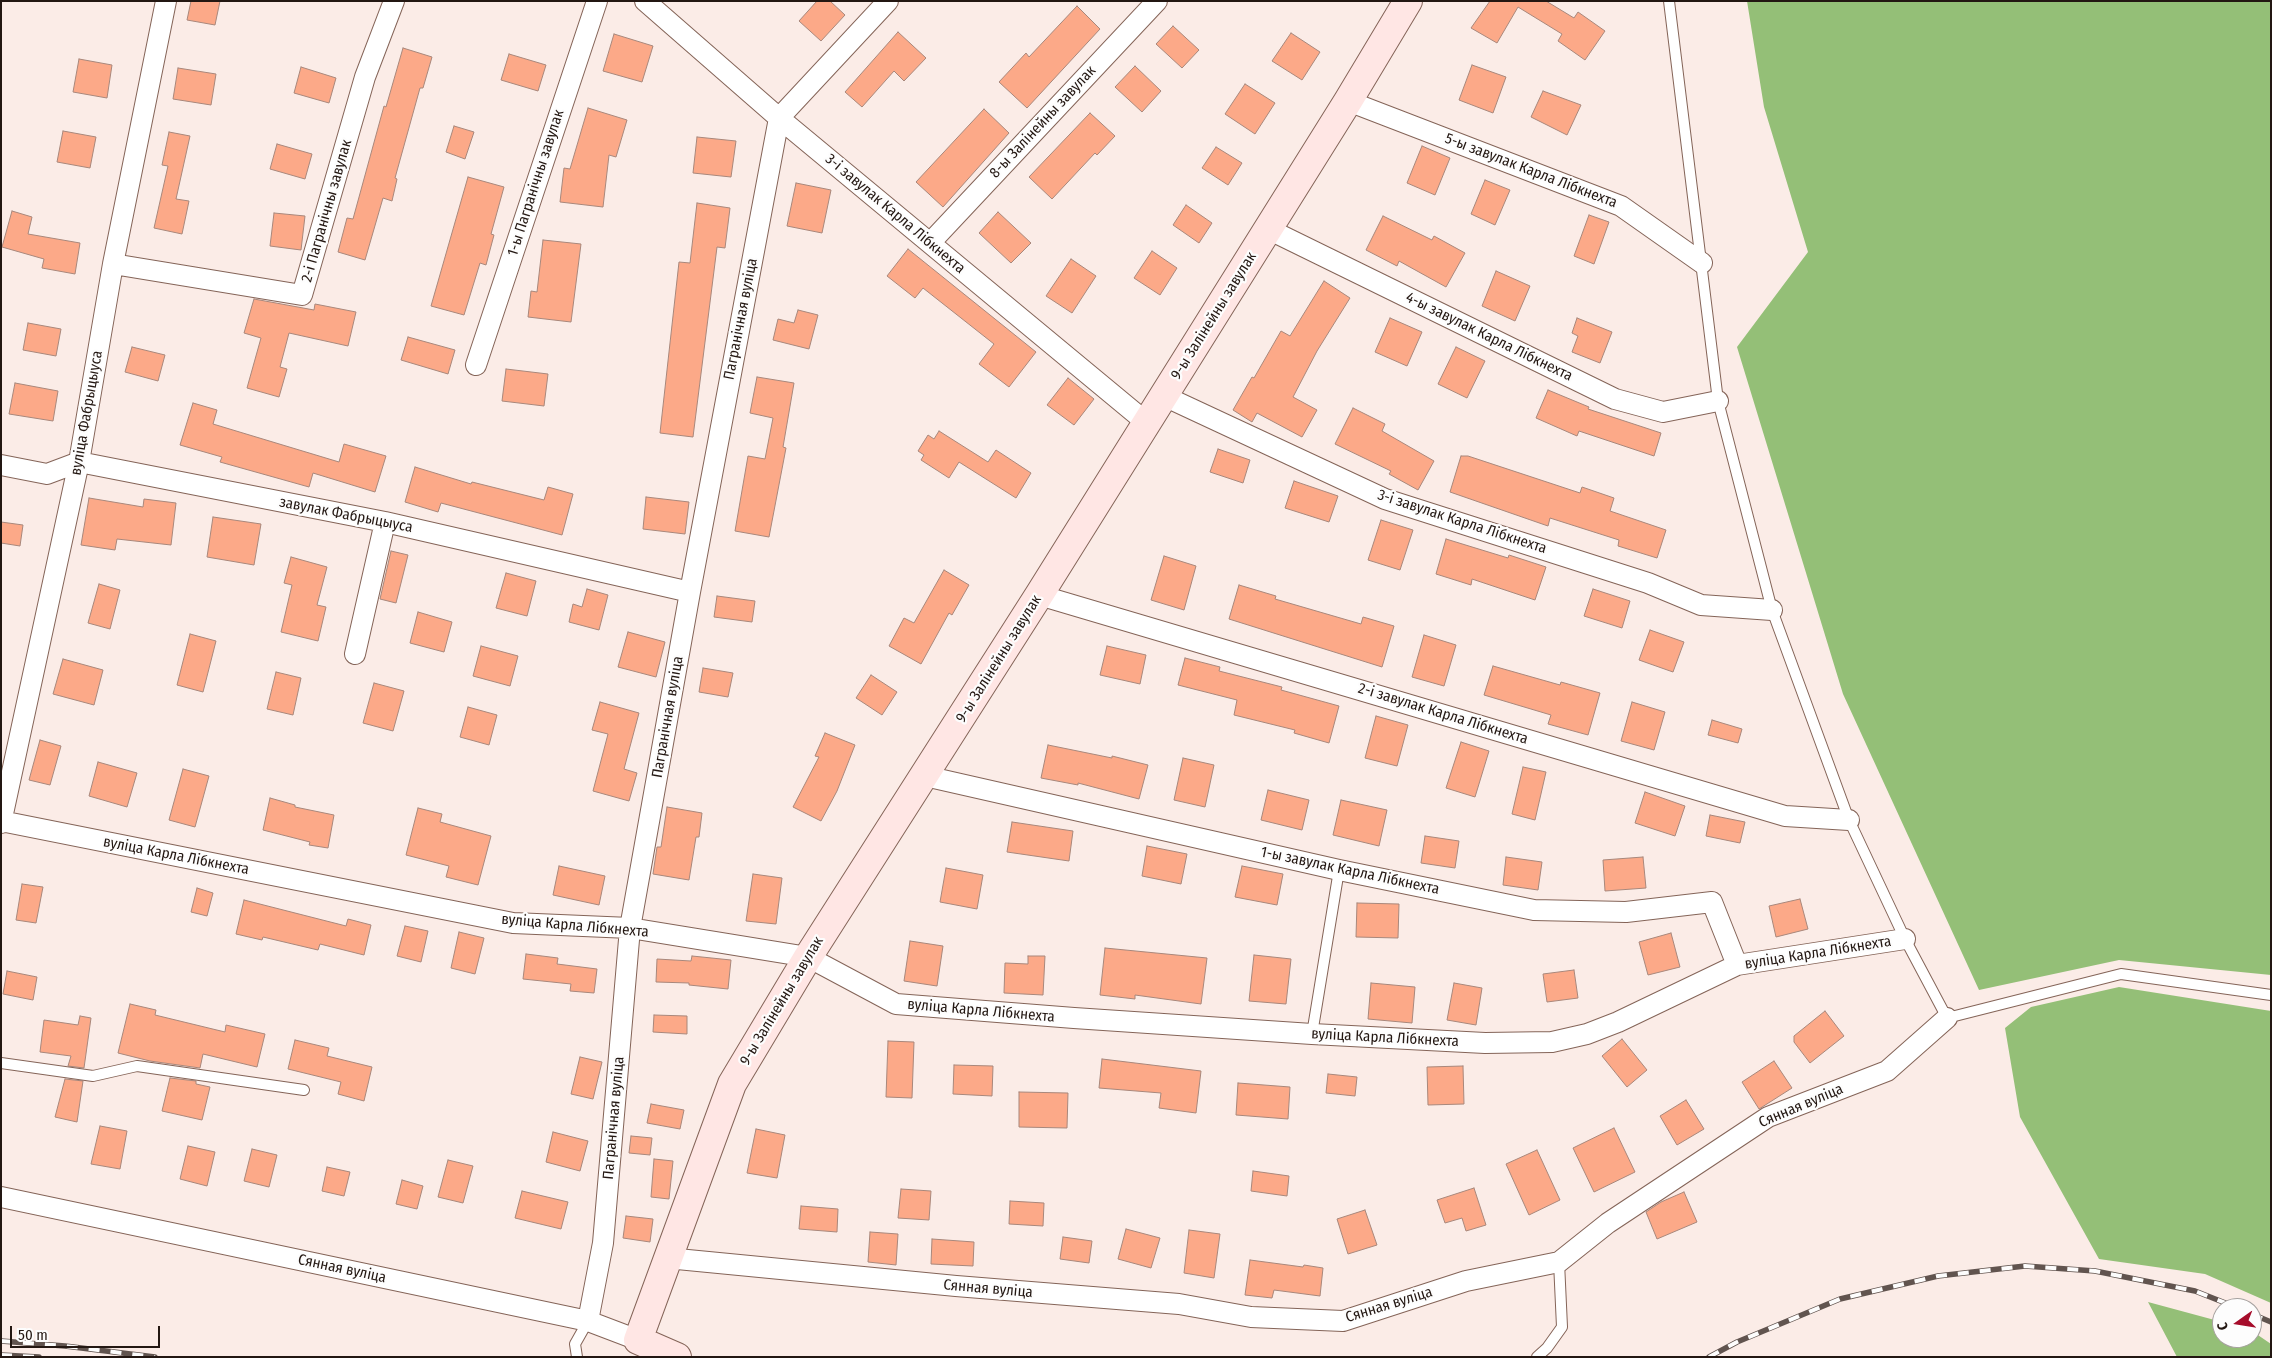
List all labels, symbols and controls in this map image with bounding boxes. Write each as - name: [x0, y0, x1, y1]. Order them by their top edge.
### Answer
- street label: 8-ы Залінейны завулак: [986, 62, 1100, 182]
- street label: 1-ы Пагранічны завулак: [504, 108, 568, 258]
- street label: 5-ы завулак Карла Лібкнехта: [1442, 130, 1620, 212]
- street label: 2-і Пагранічны завулак: [298, 138, 356, 284]
- street label: 3-і завулак Карла Лібкнехта: [822, 150, 968, 278]
- street label: 9-ы Залінейны завулак: [1167, 249, 1261, 383]
- street label: Пагранічная вуліца: [720, 257, 762, 381]
- street label: 4-ы завулак Карла Лібкнехта: [1403, 289, 1575, 385]
- street label: вуліца Фабрыцыуса: [67, 349, 107, 477]
- street label: 3-і завулак Карла Лібкнехта: [1375, 486, 1549, 558]
- street label: завулак Фабрыцыуса: [278, 493, 414, 537]
- street label: 9-ы Залінейны завулак: [952, 592, 1046, 726]
- street label: Пагранічная вуліца: [648, 655, 688, 779]
- street label: 2-і завулак Карла Лібкнехта: [1356, 680, 1530, 748]
- street label: вуліца Карла Лібкнехта: [102, 833, 250, 879]
- street label: 1-ы завулак Карла Лібкнехта: [1259, 843, 1441, 899]
- street label: вуліца Карла Лібкнехта: [500, 911, 650, 941]
- street label: 9-ы Залінейны завулак: [736, 933, 828, 1069]
- street label: вуліца Карла Лібкнехта: [1744, 933, 1892, 973]
- street label: вуліца Карла Лібкнехта: [906, 996, 1056, 1026]
- street label: вуліца Карла Лібкнехта: [1311, 1025, 1459, 1051]
- street label: Пагранічная вуліца: [600, 1056, 628, 1180]
- street label: Сянная вуліца: [1756, 1080, 1846, 1132]
- street label: Сянная вуліца: [296, 1251, 388, 1287]
- street label: Сянная вуліца: [942, 1276, 1034, 1302]
- street label: Сянная вуліца: [1343, 1283, 1435, 1327]
- north arrow: [2212, 1298, 2262, 1348]
- scale bar: [12, 1316, 162, 1348]
- text: С: [2214, 1321, 2232, 1332]
- text: 50 m: [18, 1326, 48, 1344]

